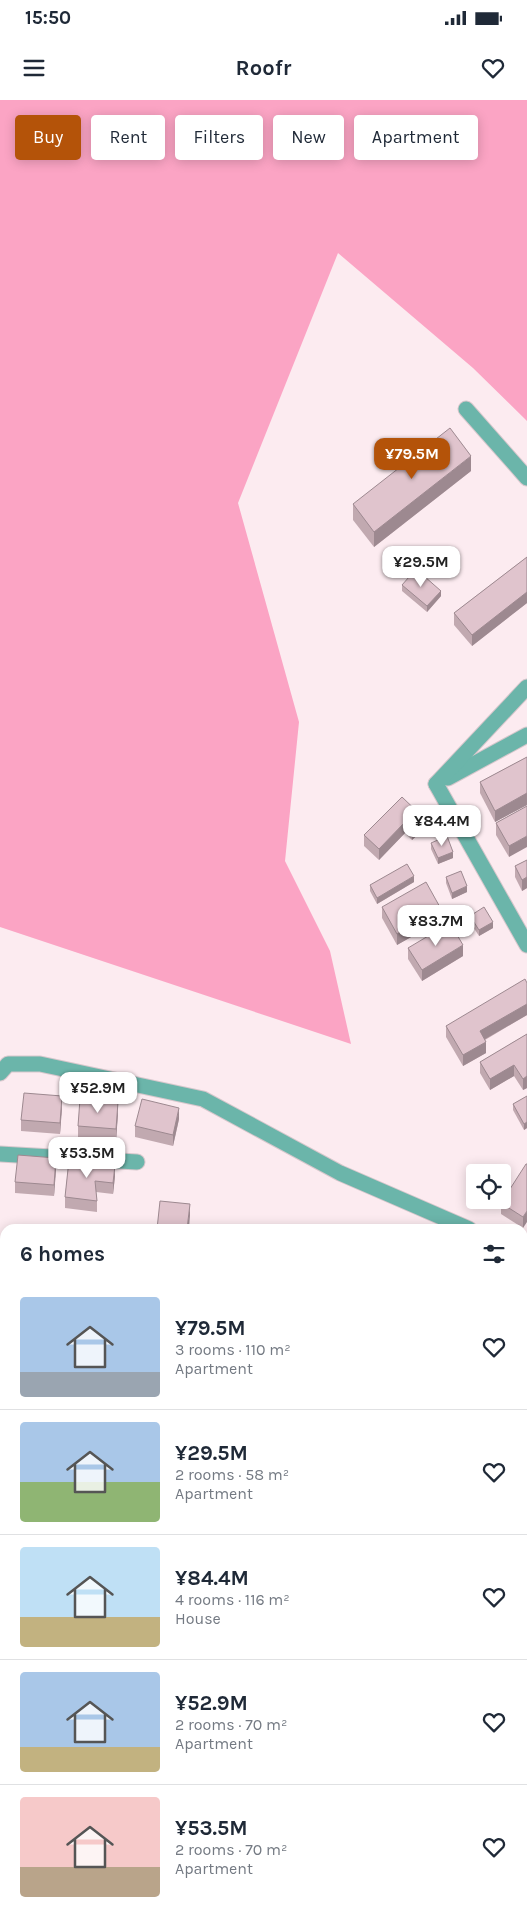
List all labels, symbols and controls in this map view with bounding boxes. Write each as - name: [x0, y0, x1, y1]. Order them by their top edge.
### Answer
- text: 15:50: [25, 7, 71, 29]
- icon: menu: [20, 54, 48, 82]
- icon: heart: [479, 54, 507, 82]
- text: Roofr: [236, 55, 291, 81]
- chip: Buy: [15, 115, 81, 160]
- chip: Rent: [91, 115, 165, 160]
- chip: Filters: [175, 115, 263, 160]
- chip: New: [273, 115, 344, 160]
- chip: Apartment: [354, 115, 478, 160]
- pin: ¥79.5M: [371, 438, 453, 480]
- text: ¥79.5M: [385, 444, 439, 463]
- pin: ¥29.5M: [380, 546, 462, 588]
- text: ¥29.5M: [393, 552, 449, 571]
- pin: ¥84.4M: [401, 804, 483, 847]
- text: ¥84.4M: [414, 811, 470, 830]
- pin: ¥83.7M: [395, 904, 477, 947]
- text: ¥83.7M: [408, 911, 464, 930]
- pin: ¥52.9M: [57, 1072, 139, 1114]
- text: ¥52.9M: [70, 1078, 126, 1097]
- pin: ¥53.5M: [46, 1136, 128, 1179]
- text: ¥53.5M: [59, 1143, 115, 1162]
- map controls: [466, 1164, 511, 1209]
- button: locate: [466, 1164, 511, 1209]
- icon: filters: [480, 1240, 508, 1268]
- text: 6 homes: [20, 1242, 105, 1266]
- text: ¥79.5M: [175, 1316, 246, 1340]
- icon: home: [60, 1317, 120, 1377]
- icon: heart: [480, 1333, 508, 1361]
- text: 3 rooms · 110 m²: [175, 1340, 291, 1359]
- text: Apartment: [175, 1359, 253, 1378]
- text: ¥29.5M: [175, 1441, 248, 1465]
- icon: home: [60, 1442, 120, 1502]
- icon: heart: [480, 1458, 508, 1486]
- text: 2 rooms · 58 m²: [175, 1465, 289, 1484]
- text: Apartment: [175, 1484, 253, 1503]
- text: ¥84.4M: [175, 1566, 249, 1590]
- icon: home: [60, 1567, 120, 1627]
- icon: heart: [480, 1583, 508, 1611]
- text: 4 rooms · 116 m²: [175, 1590, 290, 1609]
- text: House: [175, 1609, 221, 1628]
- text: ¥52.9M: [175, 1691, 248, 1715]
- icon: home: [60, 1692, 120, 1752]
- icon: heart: [480, 1708, 508, 1736]
- text: 2 rooms · 70 m²: [175, 1715, 287, 1734]
- text: Apartment: [175, 1734, 253, 1753]
- text: ¥53.5M: [175, 1816, 248, 1840]
- icon: home: [60, 1817, 120, 1877]
- icon: heart: [480, 1833, 508, 1861]
- text: 2 rooms · 70 m²: [175, 1840, 287, 1859]
- text: Apartment: [175, 1859, 253, 1878]

